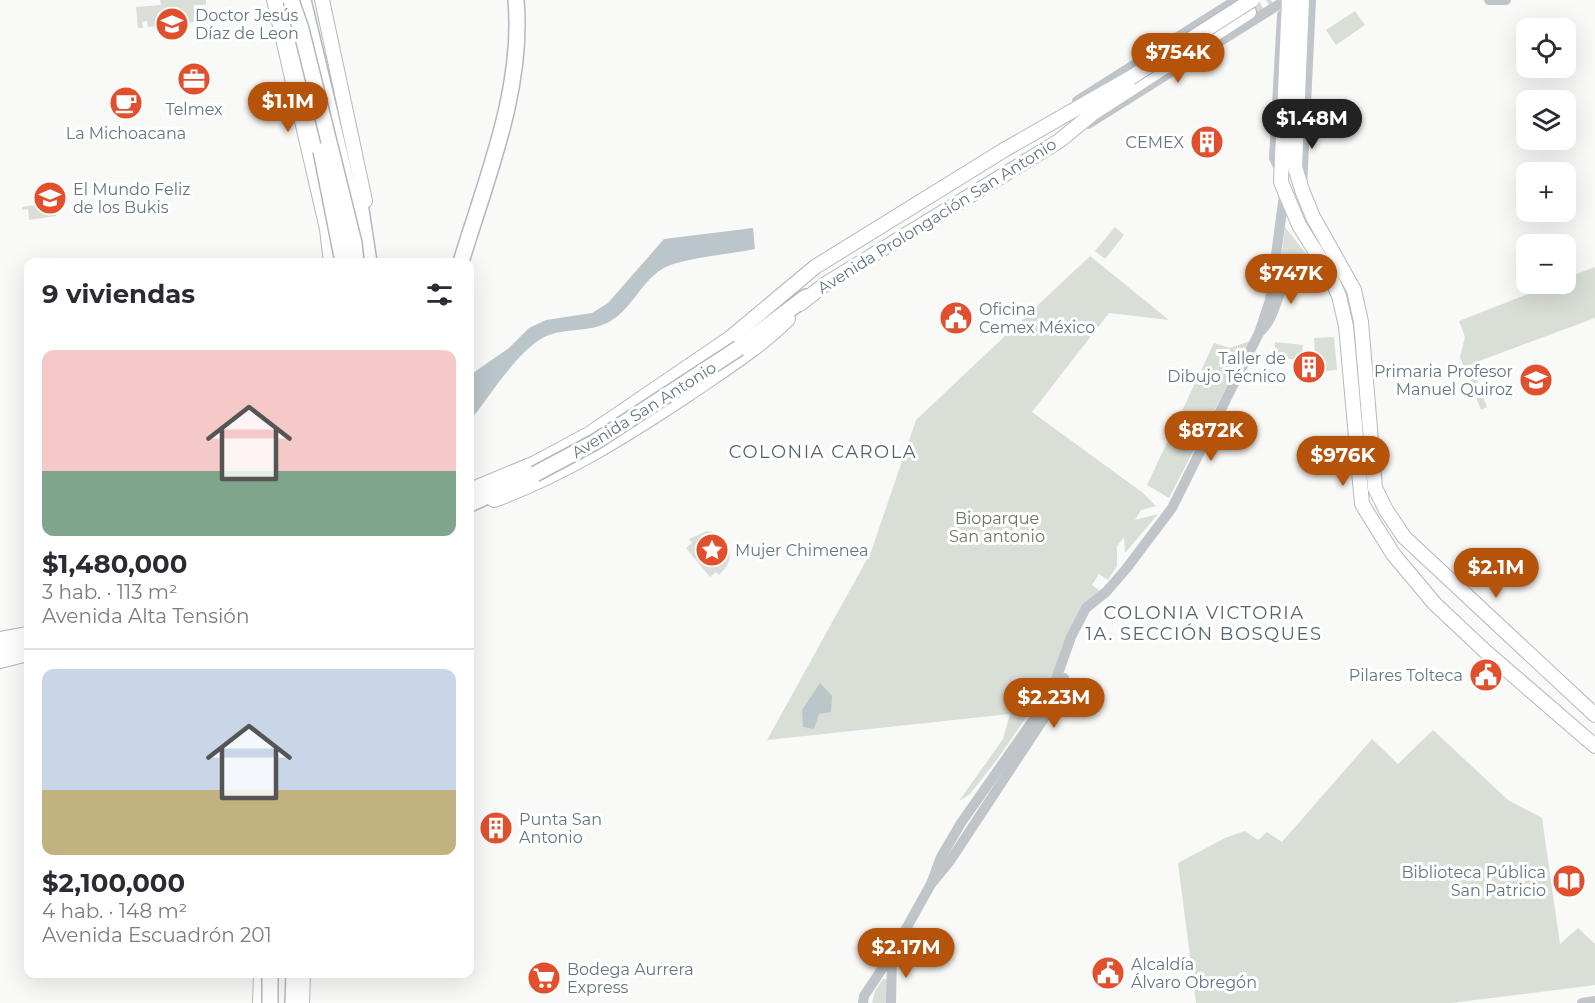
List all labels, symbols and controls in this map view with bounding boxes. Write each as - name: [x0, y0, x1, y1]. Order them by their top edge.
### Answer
- school or university icon: Doctor Jesús Díaz de Leon: [154, 6, 190, 42]
- place label: Doctor Jesús Díaz de Leon: [195, 6, 299, 43]
- map controls: [1516, 18, 1576, 294]
- button: locate: [1516, 18, 1576, 78]
- pin: $754K: [1136, 33, 1220, 84]
- text: $754K: [1145, 40, 1211, 64]
- office icon: Telmex: [176, 61, 212, 97]
- pin: $1.1M: [246, 82, 330, 133]
- cafe icon: La Michoacana: [108, 85, 144, 121]
- text: $1.1M: [262, 89, 314, 113]
- button: layers: [1516, 90, 1576, 150]
- pin: $1.48M: [1263, 99, 1361, 150]
- place label: Telmex: [165, 100, 223, 119]
- text: $1.48M: [1276, 106, 1348, 130]
- place label: La Michoacana: [66, 124, 186, 143]
- building icon: CEMEX: [1189, 124, 1225, 160]
- place label: CEMEX: [1126, 133, 1185, 152]
- street label: Avenida Prolongación San Antonio: [814, 134, 1060, 298]
- button: +: [1516, 162, 1576, 222]
- school or university icon: El Mundo Feliz de los Bukis: [32, 180, 68, 216]
- place label: El Mundo Feliz de los Bukis: [73, 180, 190, 217]
- button: −: [1516, 234, 1576, 294]
- pin: $747K: [1249, 254, 1333, 305]
- text: $747K: [1259, 261, 1323, 285]
- text: 9 viviendas: [42, 278, 195, 310]
- icon: filters: [423, 278, 456, 311]
- public building icon: Oficina Cemex México: [938, 300, 974, 336]
- place label: Oficina Cemex México: [979, 300, 1095, 337]
- place label: Taller de Dibujo Técnico: [1167, 349, 1286, 386]
- building icon: Taller de Dibujo Técnico: [1291, 349, 1327, 385]
- street label: Avenida San Antonio: [568, 358, 720, 462]
- place label: Primaria Profesor Manuel Quiroz: [1374, 362, 1513, 399]
- school or university icon: Primaria Profesor Manuel Quiroz: [1518, 362, 1554, 398]
- icon: home: [195, 389, 303, 497]
- pin: $872K: [1169, 411, 1253, 462]
- text: $872K: [1179, 418, 1243, 442]
- pin: $976K: [1301, 436, 1385, 487]
- district label: COLONIA CAROLA: [729, 441, 917, 463]
- text: $976K: [1311, 443, 1375, 467]
- park label: Bioparque San antonio: [949, 509, 1045, 546]
- place icon: Mujer Chimenea: [694, 532, 730, 568]
- place label: Mujer Chimenea: [735, 541, 868, 560]
- text: $1,480,000: [42, 548, 187, 580]
- pin: $2.1M: [1454, 548, 1538, 599]
- text: $2.1M: [1468, 555, 1524, 579]
- text: 3 hab. · 113 m²: [42, 580, 178, 604]
- district label: COLONIA VICTORIA 1A. SECCIÓN BOSQUES: [1085, 602, 1323, 645]
- text: Avenida Alta Tensión: [42, 604, 249, 628]
- public building icon: Pilares Tolteca: [1468, 657, 1504, 693]
- place label: Pilares Tolteca: [1349, 666, 1463, 685]
- pin: $2.23M: [1005, 678, 1103, 729]
- text: $2.23M: [1018, 685, 1090, 709]
- icon: home: [195, 708, 303, 816]
- building icon: Punta San Antonio: [478, 810, 514, 846]
- place label: Punta San Antonio: [519, 810, 602, 847]
- place label: Biblioteca Pública San Patricio: [1402, 863, 1546, 900]
- library icon: Biblioteca Pública San Patricio: [1551, 863, 1587, 899]
- text: $2,100,000: [42, 867, 185, 899]
- text: 4 hab. · 148 m²: [42, 899, 187, 923]
- text: Avenida Escuadrón 201: [42, 923, 272, 947]
- pin: $2.17M: [857, 928, 955, 979]
- text: $2.17M: [871, 935, 941, 959]
- public building icon: Alcaldía Álvaro Obregón: [1090, 955, 1126, 991]
- place label: Alcaldía Álvaro Obregón: [1131, 955, 1257, 992]
- supermarket icon: Bodega Aurrera Express: [526, 960, 562, 996]
- place label: Bodega Aurrera Express: [567, 960, 694, 997]

